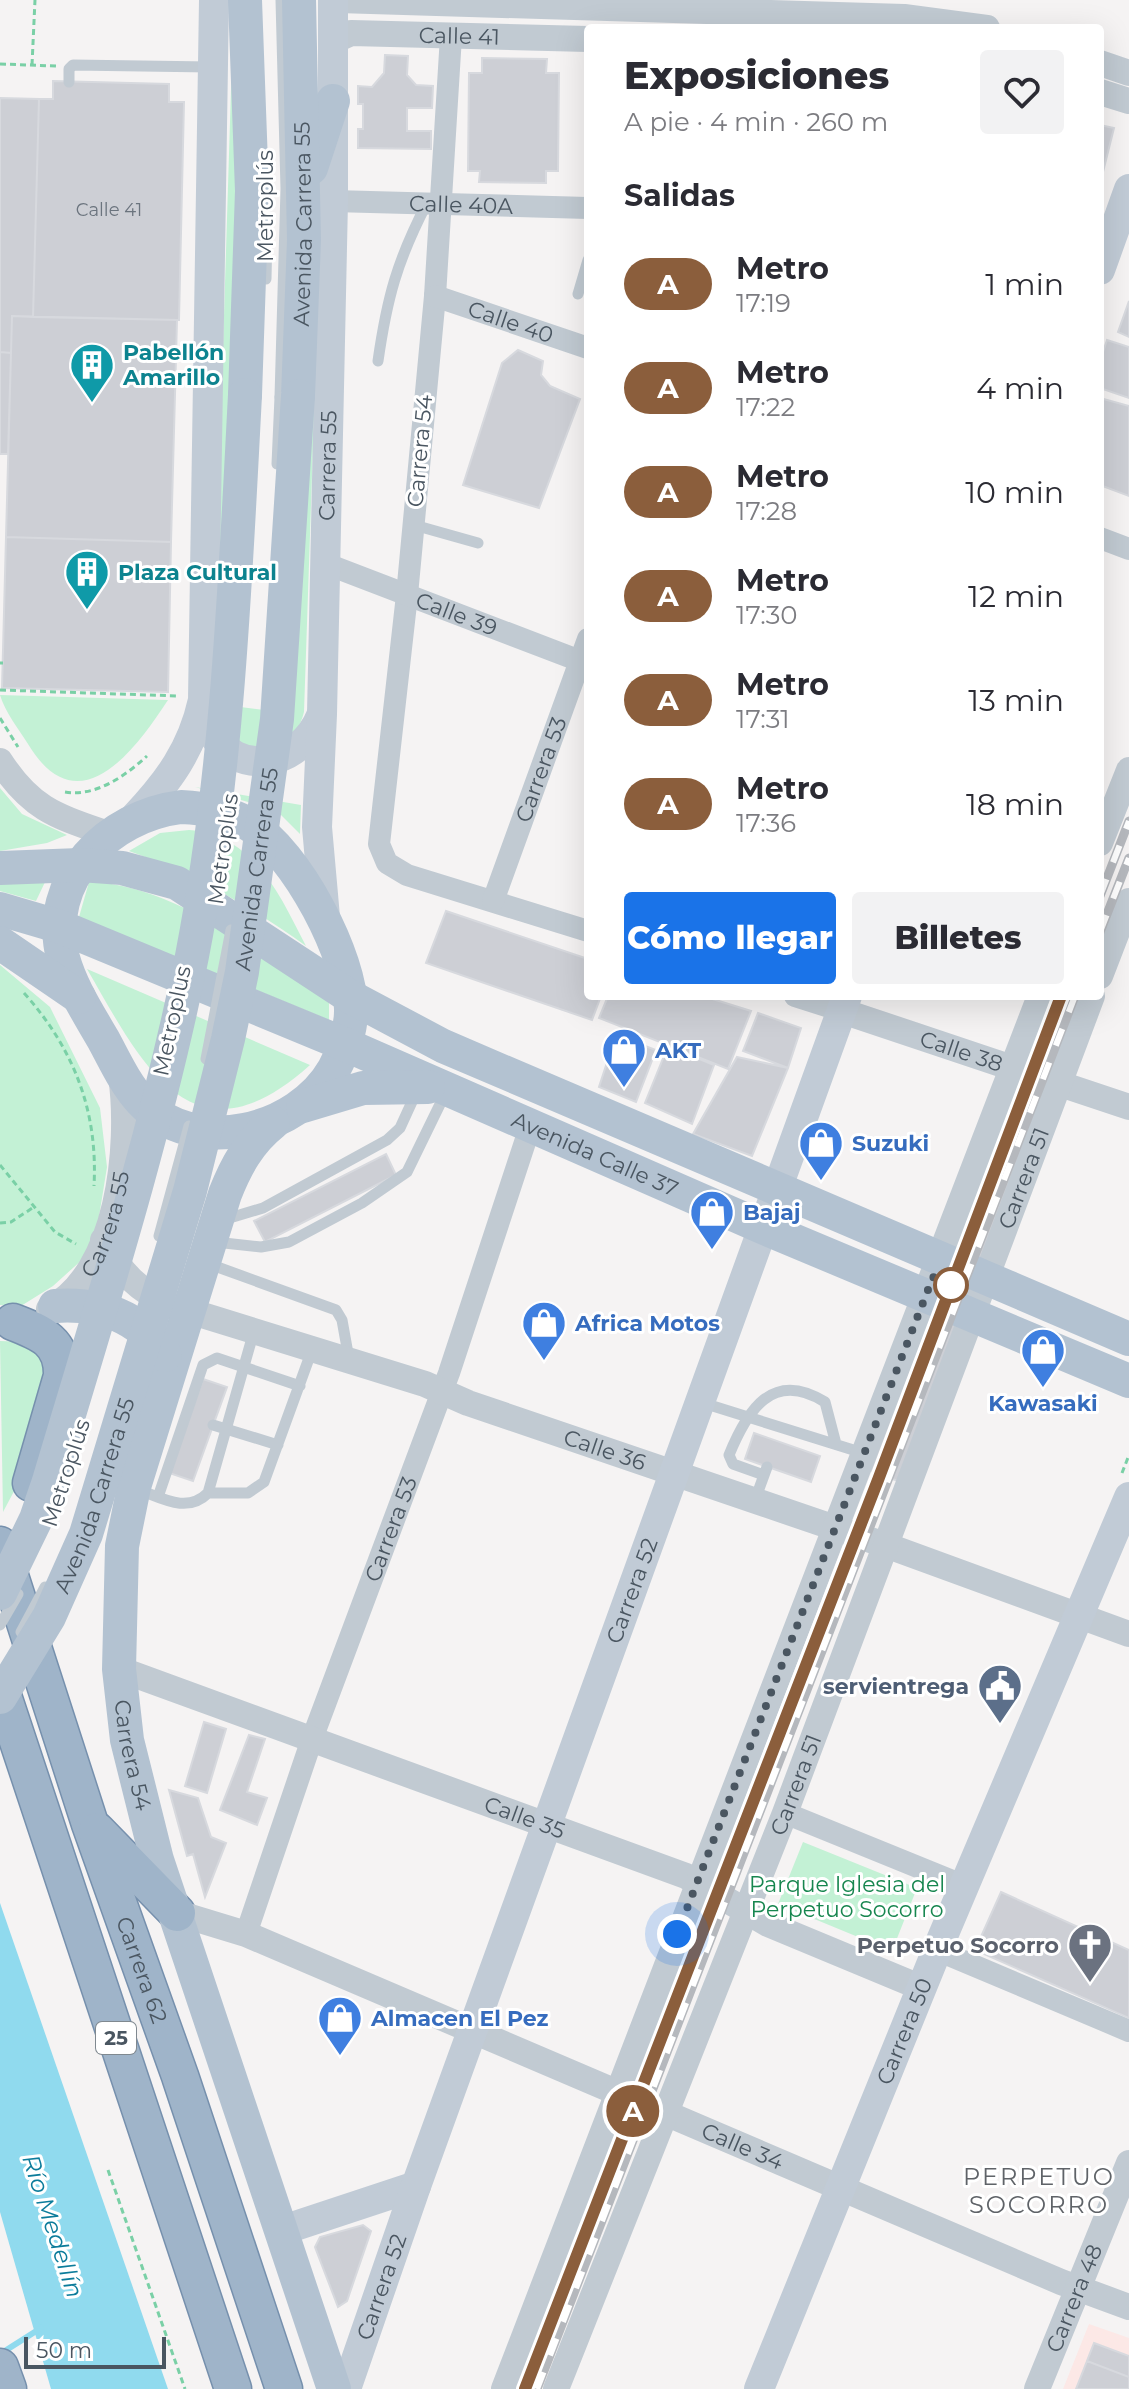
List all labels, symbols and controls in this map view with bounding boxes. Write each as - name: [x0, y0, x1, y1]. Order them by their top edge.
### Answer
- street label: Calle 41: [418, 21, 500, 50]
- button: heart: [980, 50, 1064, 134]
- text: Exposiciones: [624, 52, 889, 99]
- text: A pie · 4 min · 260 m: [624, 106, 888, 138]
- street label: Avenida Carrera 55: [287, 121, 318, 327]
- street label: Metroplús: [252, 150, 279, 262]
- text: Salidas: [624, 177, 735, 214]
- street label: Calle 40A: [409, 190, 514, 219]
- house number: Calle 41: [76, 199, 142, 221]
- text: Metro: [736, 250, 829, 287]
- text: 1 min: [985, 266, 1064, 303]
- text: A: [657, 267, 679, 301]
- text: 17:19: [736, 287, 791, 319]
- street label: Calle 40: [465, 295, 557, 349]
- place label: Pabellón Amarillo: [122, 339, 224, 391]
- building icon: Pabellón Amarillo: [68, 341, 116, 404]
- text: Metro: [736, 354, 829, 391]
- text: 4 min: [976, 370, 1064, 407]
- text: A: [657, 371, 679, 405]
- text: 17:22: [736, 391, 795, 423]
- street label: Carrera 54: [402, 393, 438, 508]
- street label: Carrera 55: [313, 410, 342, 521]
- text: Metro: [736, 458, 829, 495]
- text: 10 min: [965, 474, 1064, 511]
- text: A: [657, 475, 679, 509]
- text: 17:28: [736, 495, 797, 527]
- building icon: Plaza Cultural: [63, 548, 111, 611]
- place label: Plaza Cultural: [118, 559, 277, 586]
- text: Metro: [736, 562, 829, 599]
- text: 12 min: [968, 578, 1064, 615]
- text: A: [657, 579, 679, 613]
- street label: Calle 39: [412, 586, 501, 642]
- text: 17:30: [736, 599, 798, 631]
- text: Metro: [736, 666, 829, 703]
- text: 13 min: [968, 682, 1064, 719]
- text: A: [657, 683, 679, 717]
- text: 17:31: [736, 703, 790, 735]
- street label: Carrera 53: [509, 713, 572, 826]
- street label: Avenida Carrera 55: [229, 766, 284, 973]
- text: Metro: [736, 770, 829, 807]
- text: 18 min: [966, 786, 1064, 823]
- text: A: [657, 787, 679, 821]
- street label: Metroplús: [202, 791, 244, 906]
- text: 17:36: [736, 807, 796, 839]
- button: Cómo llegar: [624, 892, 836, 984]
- button: Billetes: [852, 892, 1064, 984]
- street label: Metroplus: [147, 963, 197, 1079]
- street label: Calle 38: [917, 1025, 1006, 1077]
- shop icon: AKT: [600, 1026, 648, 1089]
- place label: AKT: [654, 1037, 702, 1064]
- street label: Avenida Calle 37: [508, 1106, 683, 1202]
- shop icon: Suzuki: [797, 1119, 845, 1182]
- street label: Carrera 51: [992, 1124, 1055, 1233]
- place label: Suzuki: [852, 1130, 929, 1157]
- street label: Carrera 55: [75, 1169, 134, 1282]
- shop icon: Bajaj: [688, 1188, 736, 1251]
- place label: Bajaj: [743, 1199, 801, 1226]
- unlabelled marker: [934, 1268, 968, 1302]
- shop icon: Africa Motos: [520, 1299, 568, 1362]
- place label: Africa Motos: [574, 1310, 720, 1337]
- shop icon: Kawasaki: [1019, 1326, 1067, 1389]
- place label: Kawasaki: [988, 1390, 1098, 1417]
- street label: Avenida Carrera 55: [48, 1394, 140, 1597]
- street label: Metroplús: [36, 1415, 96, 1530]
- street label: Calle 36: [560, 1423, 650, 1476]
- street label: Carrera 53: [359, 1473, 423, 1586]
- street label: Carrera 52: [600, 1534, 663, 1647]
- public building icon: servientrega: [976, 1662, 1024, 1725]
- place label: servientrega: [823, 1673, 969, 1700]
- street label: Carrera 54: [109, 1698, 158, 1814]
- street label: Carrera 51: [764, 1730, 827, 1839]
- street label: Calle 35: [481, 1790, 569, 1844]
- park label: Parque Iglesia del Perpetuo Socorro: [749, 1871, 945, 1923]
- street label: Carrera 62: [111, 1913, 174, 2027]
- your location: [657, 1914, 697, 1954]
- church icon: Perpetuo Socorro: [1066, 1921, 1114, 1984]
- place label: Perpetuo Socorro: [857, 1932, 1059, 1959]
- street label: Carrera 50: [870, 1974, 938, 2089]
- shop icon: Almacen El Pez: [316, 1994, 364, 2057]
- place label: Almacen El Pez: [370, 2005, 549, 2032]
- road number: 25: [96, 2022, 136, 2054]
- line badge: A: [607, 2085, 659, 2137]
- text: A: [622, 2094, 644, 2128]
- street label: Calle 34: [698, 2117, 788, 2176]
- water label: Río Medellín: [16, 2151, 90, 2301]
- district label: PERPETUO SOCORRO: [963, 2162, 1115, 2219]
- street label: Carrera 52: [350, 2230, 412, 2344]
- street label: Carrera 48: [1040, 2240, 1108, 2356]
- scale bar: [24, 2333, 166, 2369]
- text: 50 m: [36, 2337, 92, 2364]

